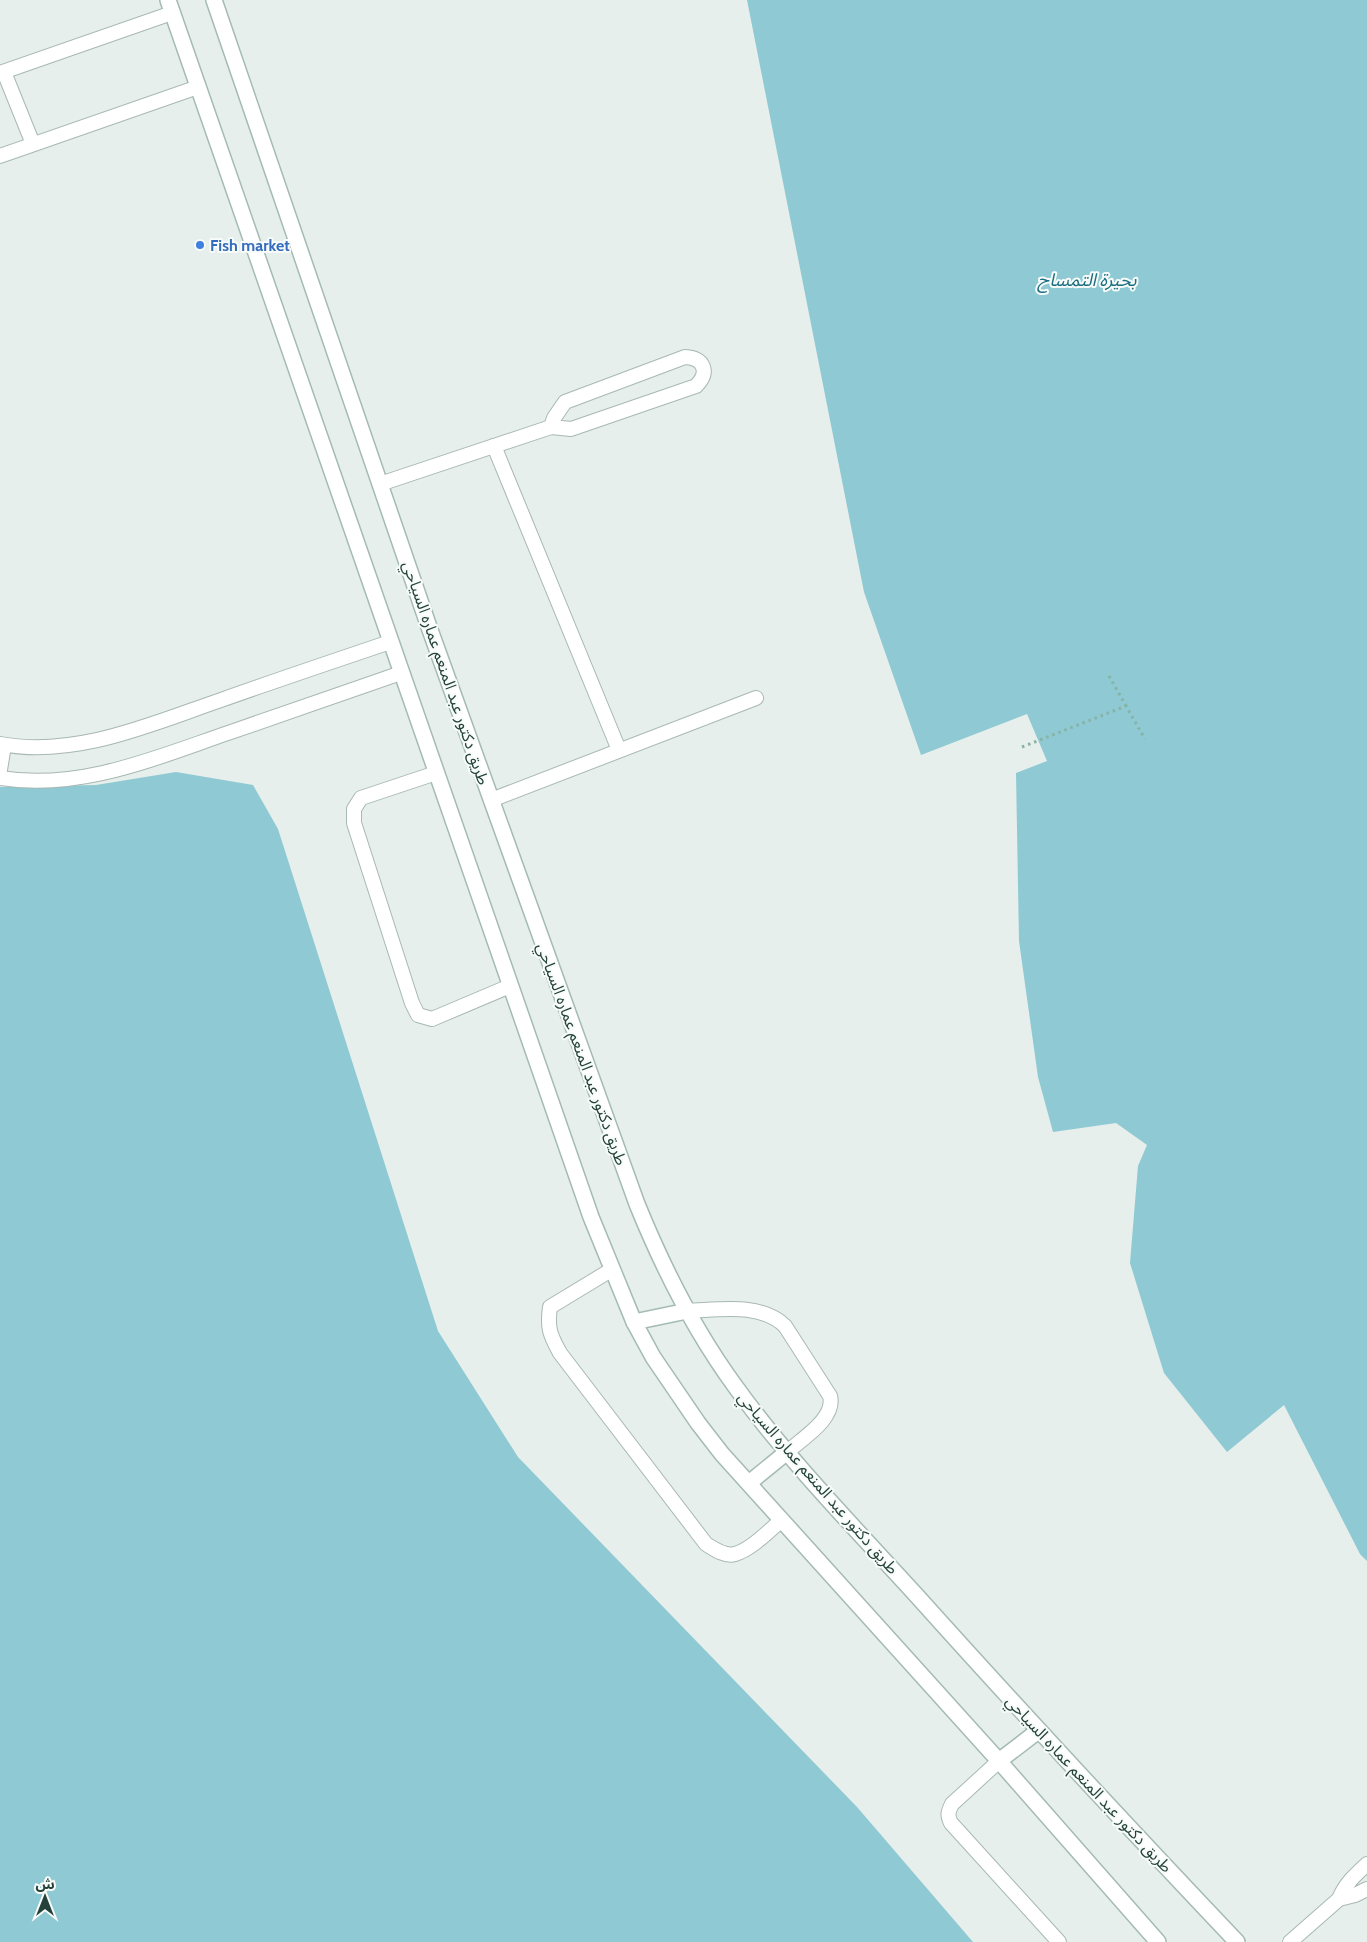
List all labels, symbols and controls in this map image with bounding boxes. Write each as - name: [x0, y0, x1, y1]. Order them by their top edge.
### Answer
- place label: Fish market: [210, 236, 290, 255]
- marker: Fish market: [194, 239, 206, 251]
- water label: بحيرة التمساح: [1037, 269, 1136, 294]
- street label: طريق دكتور عبد المنعم عماره السياحي: [396, 559, 493, 788]
- street label: طريق دكتور عبد المنعم عماره السياحي: [530, 940, 631, 1169]
- street label: طريق دكتور عبد المنعم عماره السياحي: [731, 1388, 902, 1580]
- street label: طريق دكتور عبد المنعم عماره السياحي: [1000, 1692, 1176, 1879]
- north arrow: [20, 1872, 70, 1922]
- text: ش: [35, 1875, 55, 1893]

